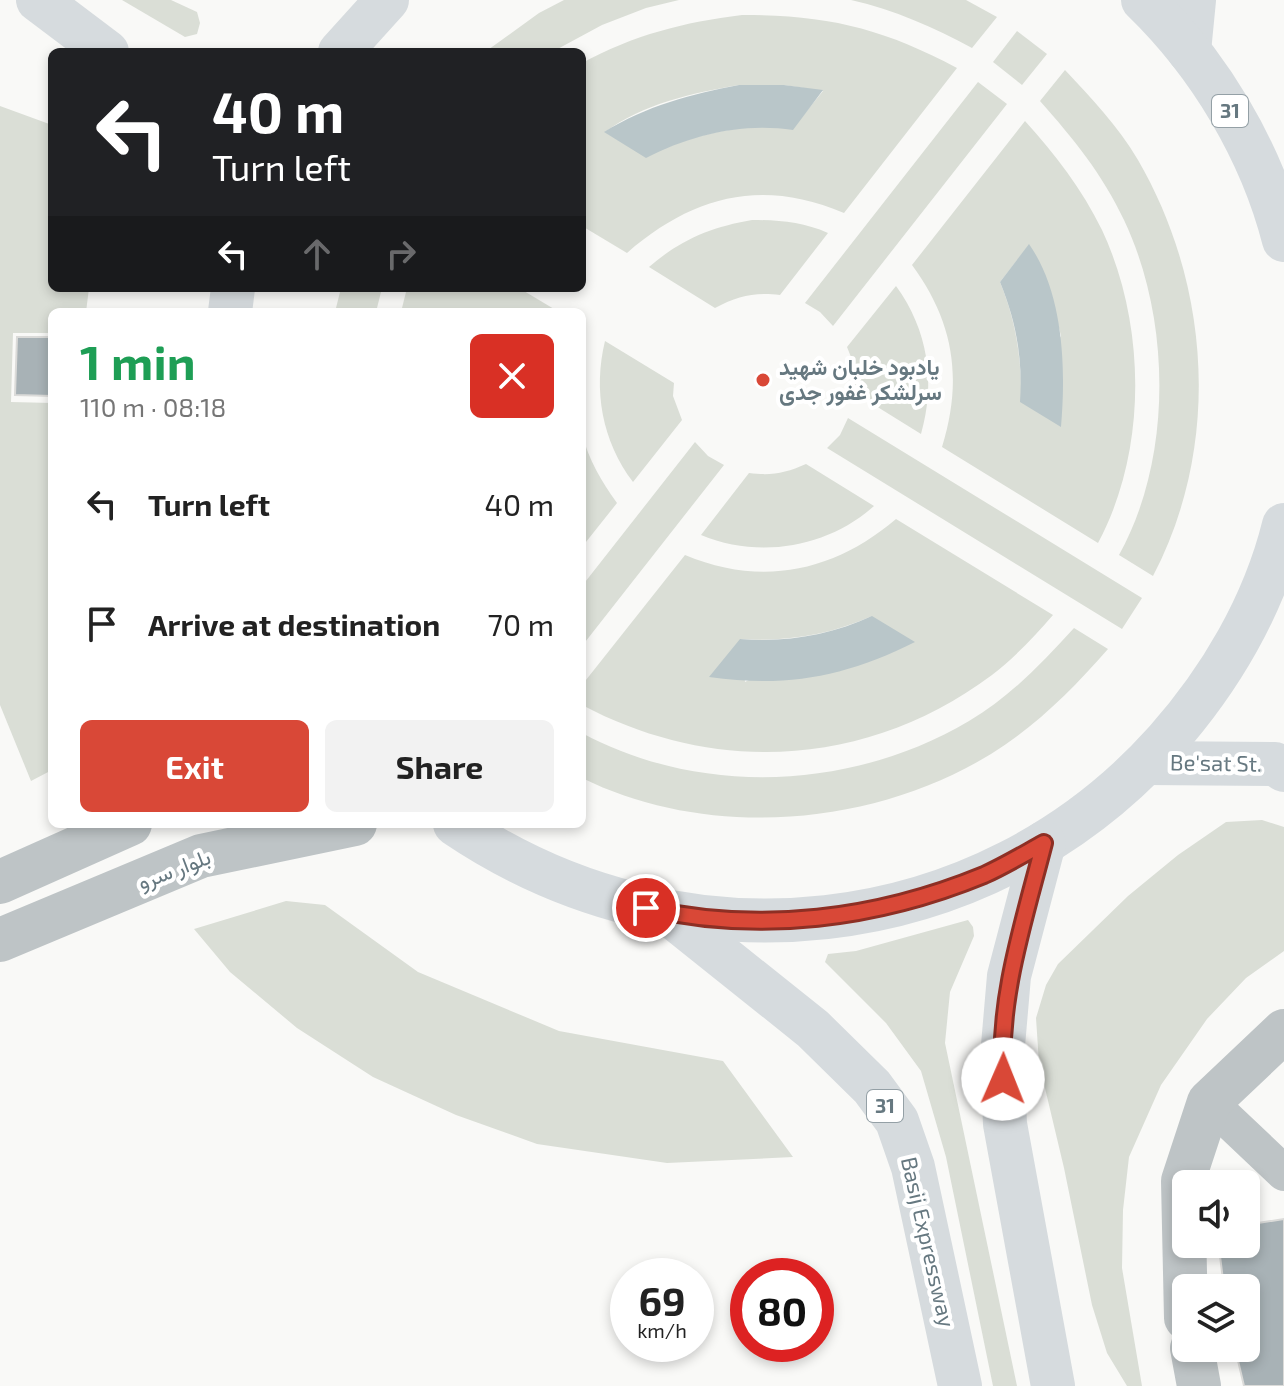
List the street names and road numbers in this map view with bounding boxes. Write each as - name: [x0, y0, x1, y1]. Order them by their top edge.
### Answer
- road number: 31: [1212, 95, 1248, 127]
- street label: Be'sat St.: [1170, 748, 1262, 776]
- street label: بلوار سرو: [133, 842, 215, 896]
- road number: 31: [867, 1090, 903, 1122]
- street label: Basij Expressway: [896, 1154, 961, 1330]

